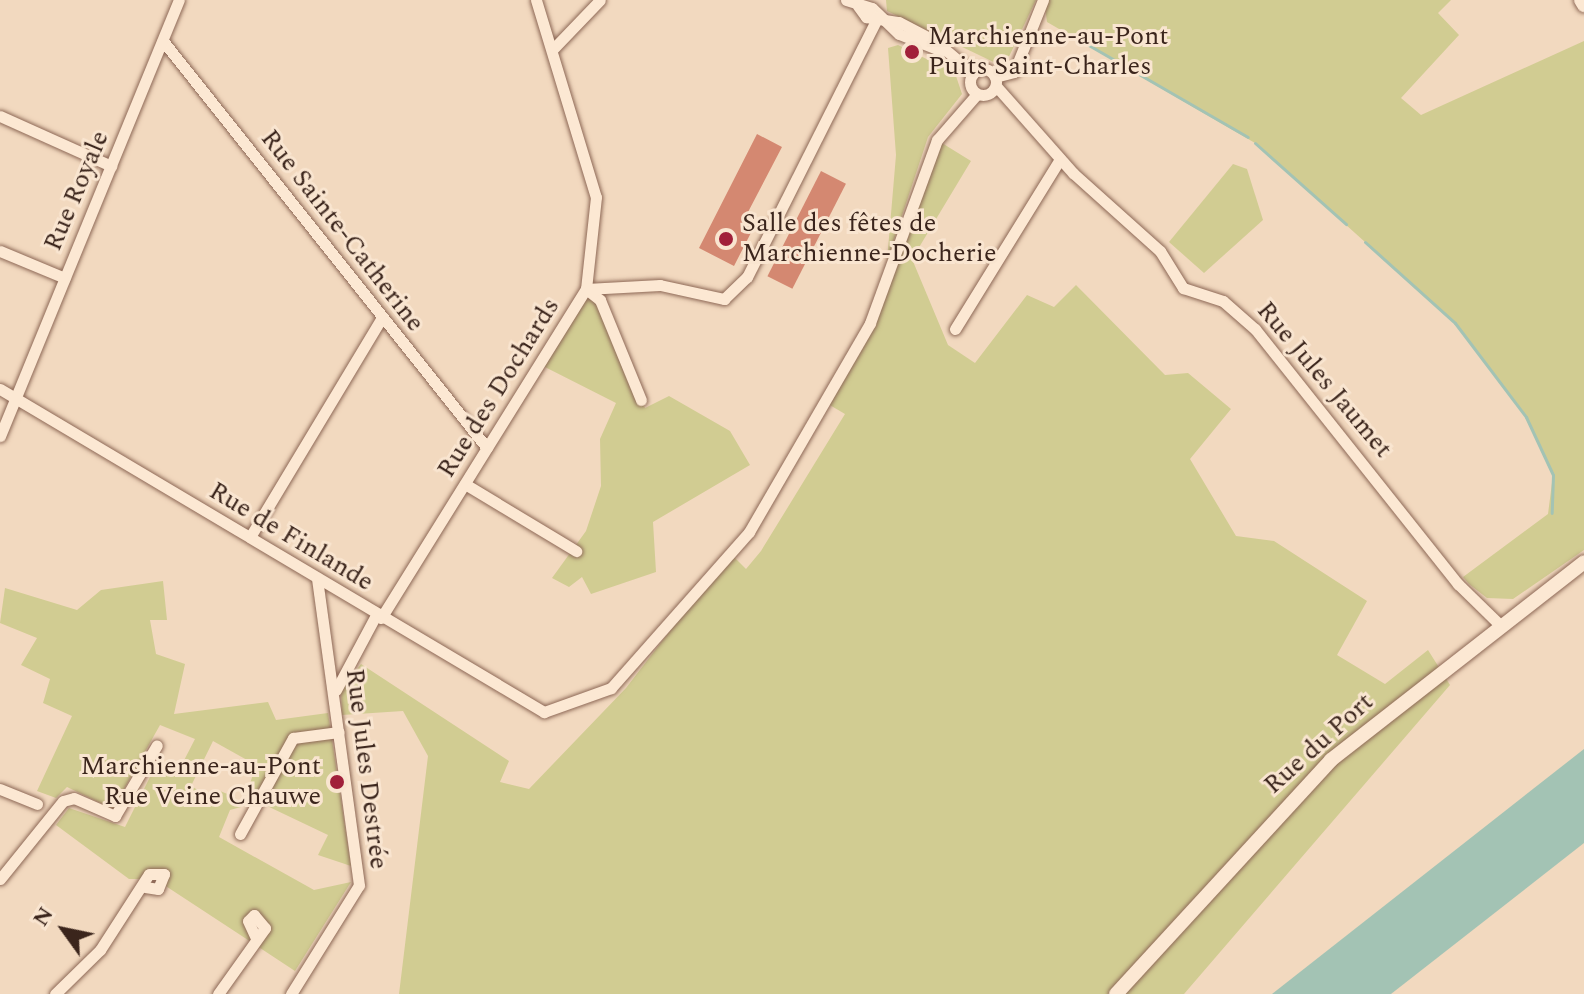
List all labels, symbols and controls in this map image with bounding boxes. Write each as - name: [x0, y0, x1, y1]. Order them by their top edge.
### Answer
- place label: Marchienne-au-Pont Puits Saint-Charles: [928, 21, 1168, 82]
- marker: Marchienne-au-Pont Puits Saint-Charles: [903, 43, 921, 61]
- street label: Rue Sainte-Catherine: [253, 124, 431, 338]
- street label: Rue Royale: [38, 126, 116, 256]
- place label: Salle des fêtes de Marchienne-Docherie: [742, 208, 997, 270]
- marker: Salle des fêtes de Marchienne-Docherie: [717, 230, 735, 248]
- street label: Rue des Dochards: [431, 292, 567, 484]
- street label: Rue Jules Jaumet: [1250, 296, 1398, 464]
- street label: Rue de Finlande: [203, 476, 379, 598]
- street label: Rue Jules Destrée: [338, 667, 394, 871]
- street label: Rue du Port: [1258, 687, 1380, 801]
- place label: Marchienne-au-Pont Rue Veine Chauwe: [81, 751, 321, 812]
- marker: Marchienne-au-Pont Rue Veine Chauwe: [328, 773, 346, 791]
- north arrow: [24, 890, 104, 970]
- text: N: [25, 900, 62, 933]

